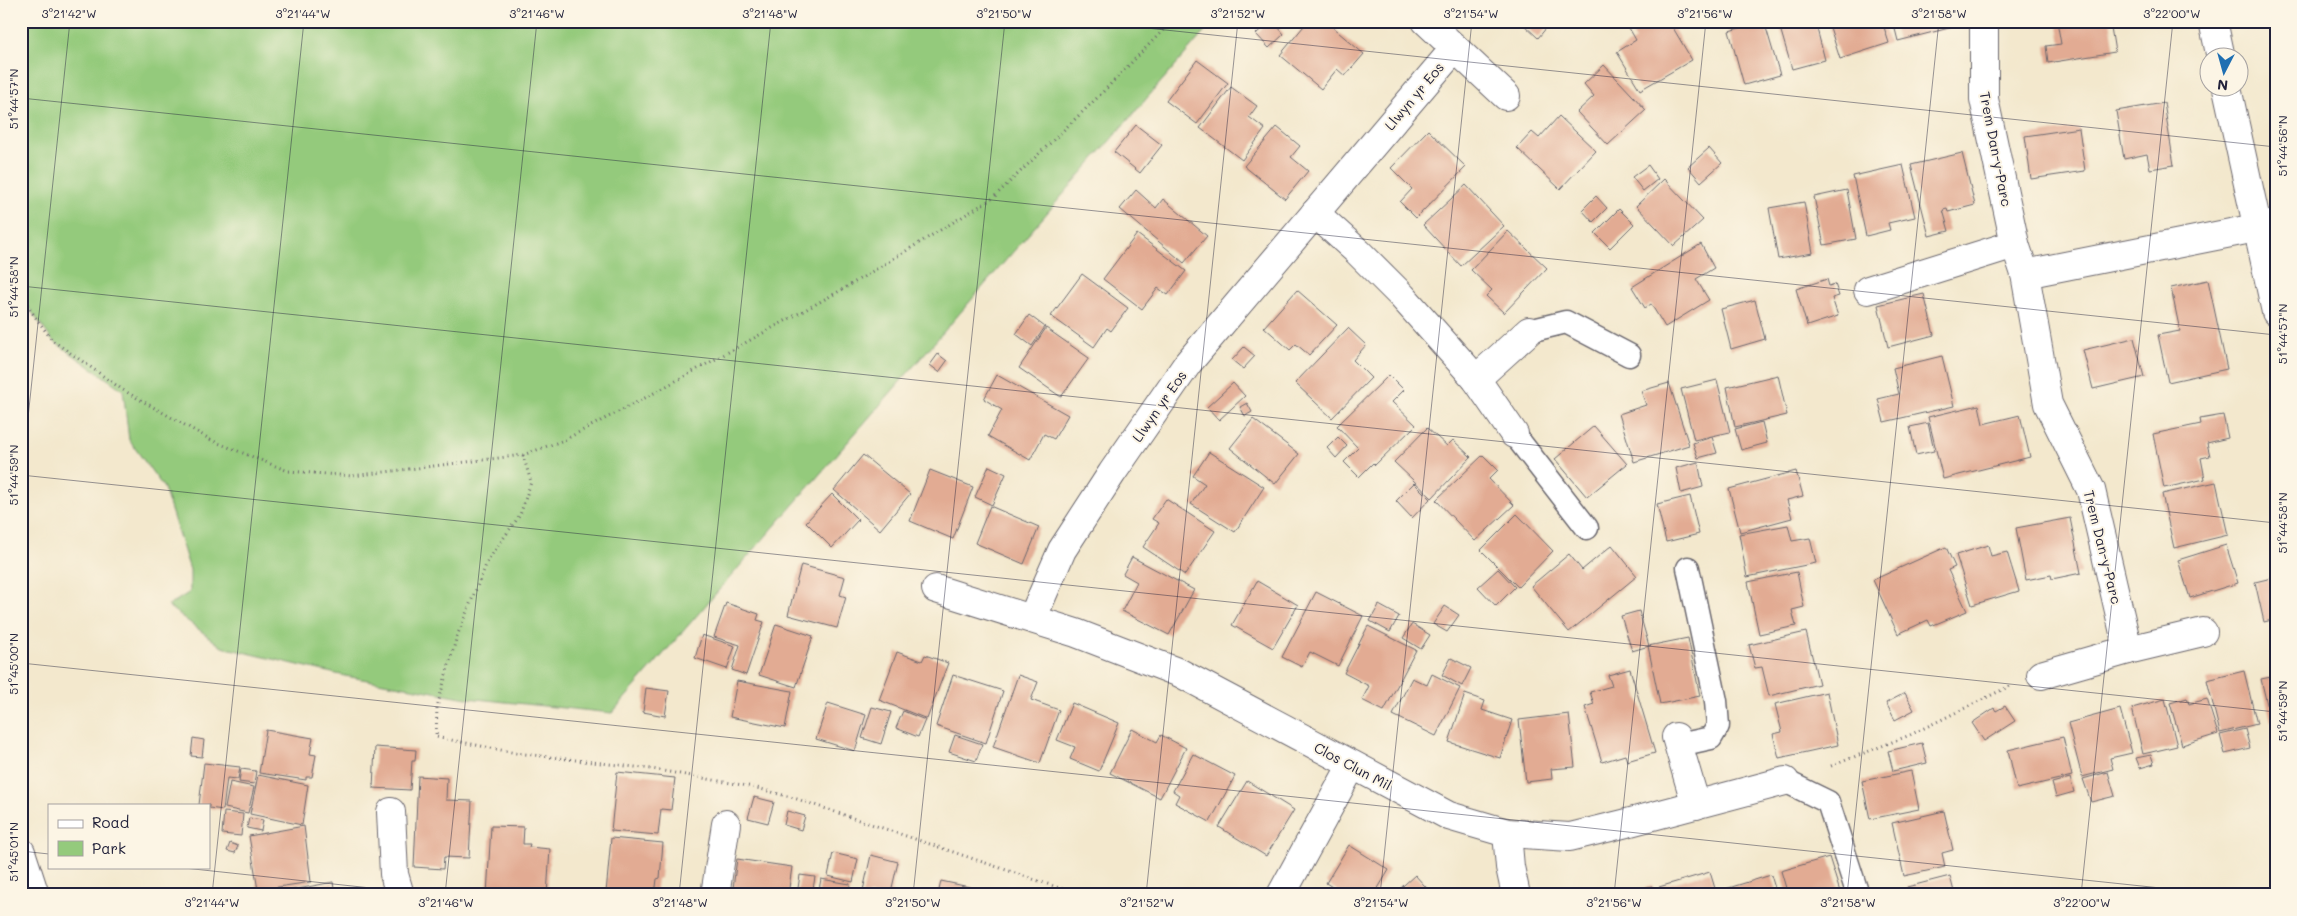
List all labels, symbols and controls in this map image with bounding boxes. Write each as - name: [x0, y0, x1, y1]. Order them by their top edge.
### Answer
- text: 3°21'42"W: [42, 5, 96, 21]
- text: 3°21'44"W: [275, 5, 331, 21]
- text: 3°21'46"W: [509, 5, 565, 21]
- text: 3°21'48"W: [742, 5, 798, 21]
- text: 3°21'50"W: [976, 5, 1032, 21]
- text: 3°21'52"W: [1211, 5, 1265, 21]
- text: 3°21'54"W: [1443, 5, 1499, 21]
- text: 3°21'56"W: [1677, 5, 1733, 21]
- text: 3°21'58"W: [1911, 5, 1967, 21]
- text: 3°22'00"W: [2143, 5, 2201, 21]
- north arrow: [2200, 48, 2250, 98]
- street label: Llwyn yr Eos: [1380, 58, 1448, 134]
- text: 51°44'57"N: [5, 69, 21, 129]
- text: N: [2216, 75, 2229, 95]
- street label: Trem Dan-y-Parc: [1976, 90, 2016, 208]
- text: 51°44'56"N: [2274, 115, 2290, 177]
- text: 51°44'58"N: [5, 256, 21, 318]
- text: 51°44'57"N: [2274, 304, 2290, 364]
- street label: Llwyn yr Eos: [1127, 366, 1191, 446]
- text: 51°44'59"N: [5, 445, 21, 505]
- street label: Trem Dan-y-Parc: [2080, 488, 2126, 606]
- text: 51°44'58"N: [2274, 492, 2290, 554]
- text: 51°45'00"N: [5, 633, 21, 695]
- text: 51°44'59"N: [2274, 681, 2290, 741]
- street label: Clos Clun Mil: [1311, 738, 1395, 794]
- legend: [48, 804, 210, 868]
- text: Road: [92, 812, 129, 832]
- text: 51°45'01"N: [5, 822, 21, 882]
- text: Park: [92, 838, 126, 858]
- text: 3°21'44"W: [184, 894, 240, 910]
- text: 3°21'46"W: [418, 894, 474, 910]
- text: 3°21'48"W: [652, 894, 708, 910]
- text: 3°21'50"W: [885, 894, 941, 910]
- text: 3°21'52"W: [1120, 894, 1174, 910]
- text: 3°21'54"W: [1353, 894, 1409, 910]
- text: 3°21'56"W: [1586, 894, 1642, 910]
- text: 3°21'58"W: [1820, 894, 1876, 910]
- text: 3°22'00"W: [2053, 894, 2111, 910]

